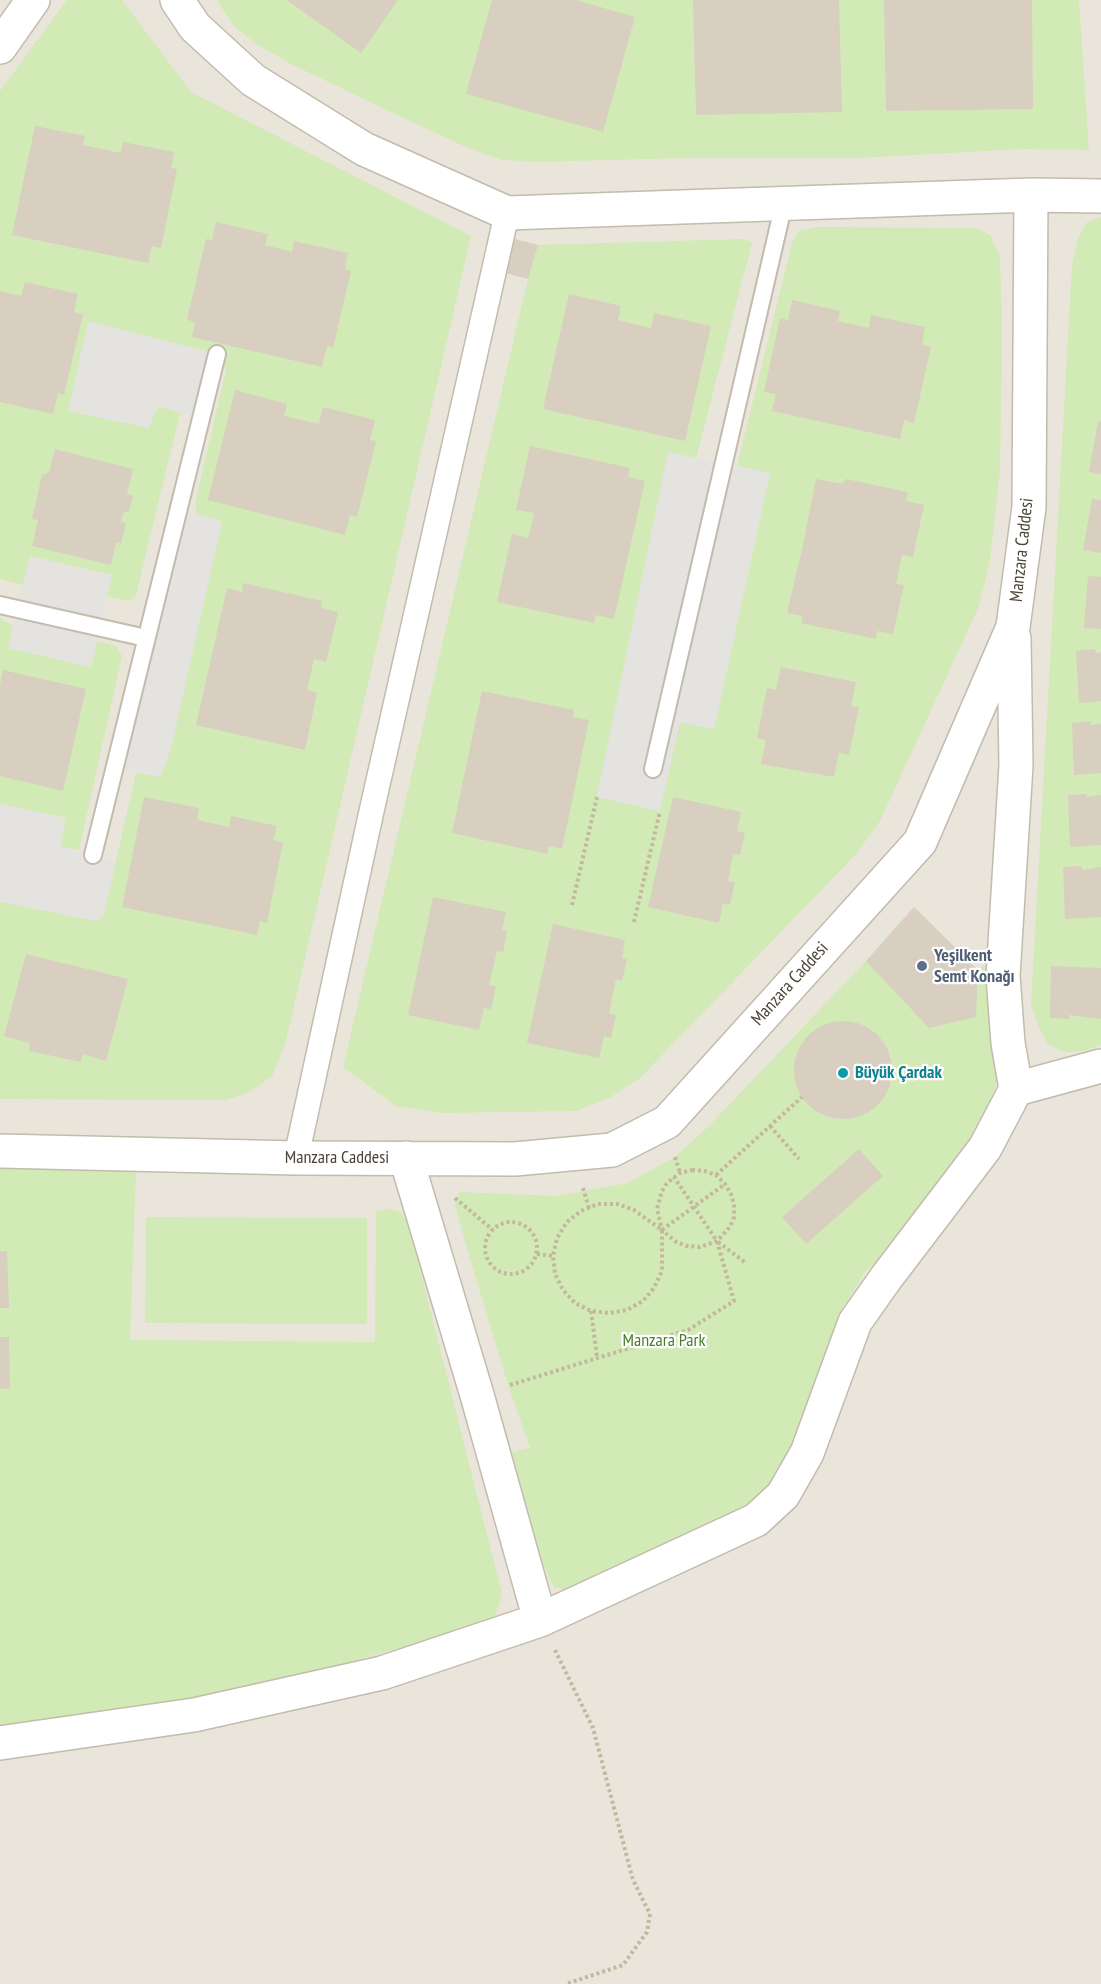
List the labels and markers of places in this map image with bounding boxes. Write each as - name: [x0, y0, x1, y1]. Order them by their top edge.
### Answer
- place label: Yeşilkent Semt Konağı: [934, 945, 1015, 988]
- marker: Yeşilkent Semt Konağı: [915, 959, 929, 973]
- place label: Büyük Çardak: [855, 1062, 942, 1084]
- marker: Büyük Çardak: [836, 1066, 850, 1080]

